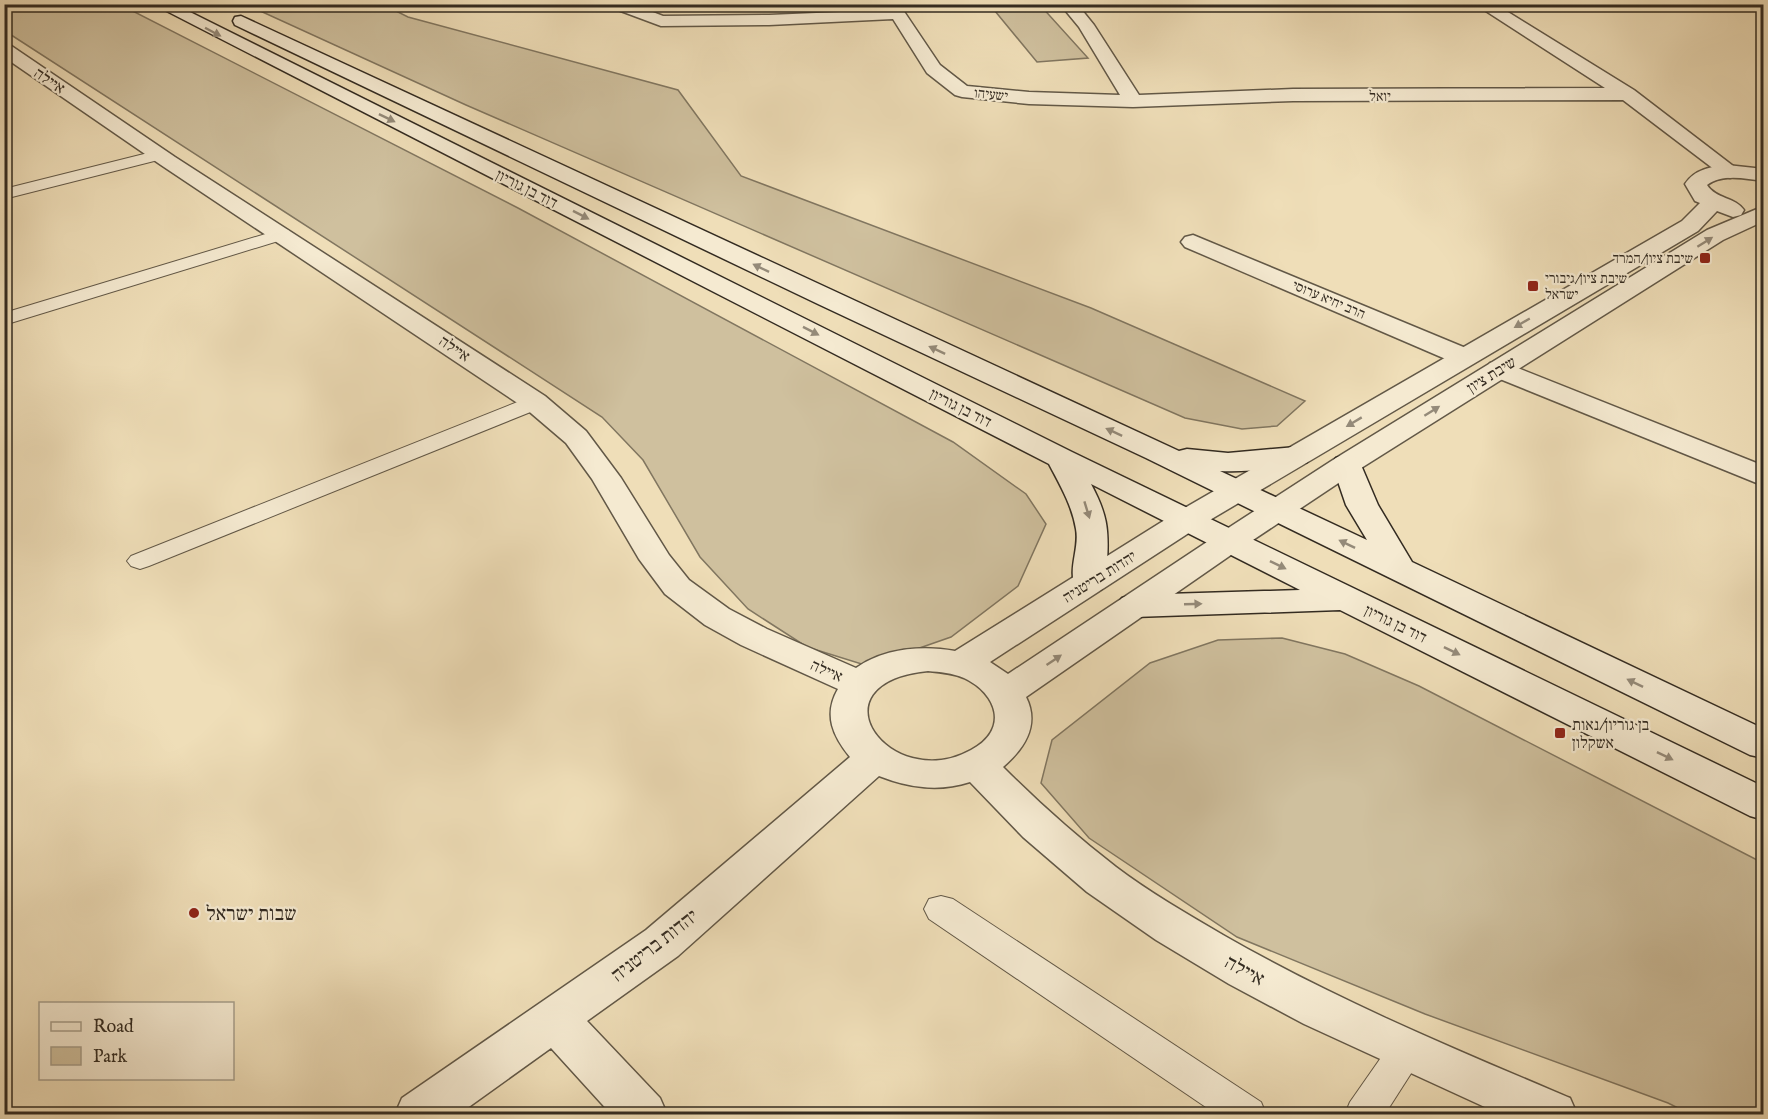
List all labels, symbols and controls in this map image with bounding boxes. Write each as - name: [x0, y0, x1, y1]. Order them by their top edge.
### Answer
- one-way arrow: [204, 27, 221, 36]
- street label: איילה: [29, 64, 68, 99]
- street label: ישעיהו: [973, 84, 1009, 106]
- street label: יואל: [1369, 88, 1391, 106]
- one-way arrow: [379, 114, 396, 123]
- street label: דוד בן גוריון: [492, 166, 561, 214]
- one-way arrow: [572, 210, 589, 220]
- one-way arrow: [1697, 236, 1713, 247]
- place label: שיבת ציון/המרד: [1613, 250, 1693, 268]
- marker: שיבת ציון/המרד: [1698, 251, 1712, 265]
- one-way arrow: [752, 263, 769, 272]
- place label: שיבת ציון/גיבורי ישראל: [1545, 270, 1628, 304]
- street label: הרב יחיא ערוסי: [1289, 276, 1368, 323]
- marker: שיבת ציון/גיבורי ישראל: [1526, 279, 1540, 293]
- one-way arrow: [1513, 318, 1530, 328]
- one-way arrow: [802, 327, 819, 336]
- street label: איילה: [434, 332, 473, 367]
- one-way arrow: [929, 346, 946, 355]
- street label: שיבת ציון: [1464, 353, 1521, 399]
- street label: דוד בן גוריון: [926, 385, 995, 433]
- one-way arrow: [1424, 405, 1440, 416]
- one-way arrow: [1346, 416, 1362, 427]
- one-way arrow: [1106, 428, 1123, 437]
- one-way arrow: [1083, 501, 1092, 519]
- one-way arrow: [1339, 539, 1356, 548]
- street label: יהדות בריטניה: [1059, 547, 1141, 608]
- one-way arrow: [1269, 560, 1286, 569]
- one-way arrow: [1183, 599, 1202, 608]
- street label: דוד בן גוריון: [1361, 601, 1430, 648]
- one-way arrow: [1444, 647, 1461, 656]
- one-way arrow: [1046, 654, 1062, 666]
- street label: איילה: [807, 656, 846, 688]
- one-way arrow: [1627, 678, 1644, 687]
- place label: בן גוריון/נאות אשקלון: [1572, 716, 1650, 754]
- marker: בן גוריון/נאות אשקלון: [1553, 726, 1567, 740]
- one-way arrow: [1656, 752, 1673, 761]
- place label: שבות ישראל: [206, 902, 297, 927]
- street label: יהדות בריטניה: [606, 904, 704, 988]
- marker: שבות ישראל: [187, 906, 201, 920]
- street label: איילה: [1220, 950, 1269, 992]
- legend: [39, 1002, 234, 1080]
- text: Road: [93, 1016, 134, 1039]
- text: Park: [93, 1046, 128, 1069]

